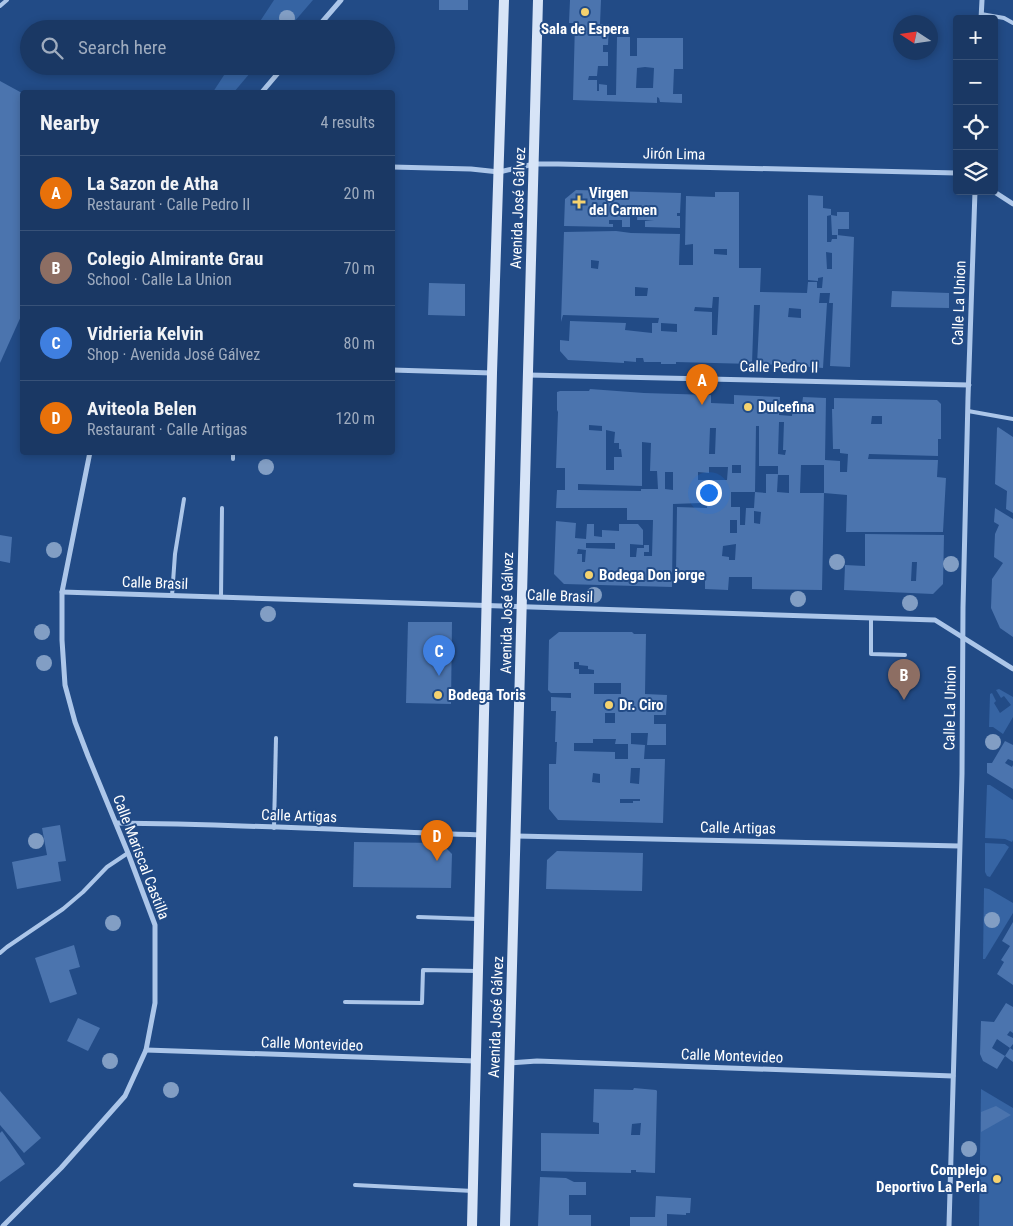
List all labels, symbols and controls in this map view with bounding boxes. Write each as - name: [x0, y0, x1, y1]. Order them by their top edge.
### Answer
- marker: Sala de Espera: [579, 6, 591, 18]
- north arrow: [893, 15, 938, 60]
- map controls: [953, 15, 998, 195]
- button: +: [953, 15, 998, 60]
- search box: [20, 20, 395, 75]
- place label: Sala de Espera: [541, 20, 629, 38]
- icon: search: [38, 34, 66, 62]
- text: Search here: [78, 36, 166, 59]
- button: −: [953, 60, 998, 105]
- button: locate: [953, 105, 998, 150]
- text: Nearby: [40, 111, 99, 135]
- text: 4 results: [320, 113, 375, 132]
- street label: Jirón Lima: [643, 144, 705, 164]
- street label: Avenida José Gálvez: [507, 147, 529, 269]
- button: layers: [953, 150, 998, 195]
- text: La Sazon de Atha: [87, 172, 218, 195]
- text: A: [51, 184, 61, 203]
- text: 20 m: [343, 184, 375, 203]
- place label: Virgen del Carmen: [589, 184, 657, 219]
- text: Restaurant · Calle Pedro II: [87, 195, 250, 214]
- marker: Virgen del Carmen: [573, 196, 585, 208]
- text: Colegio Almirante Grau: [87, 247, 263, 270]
- text: B: [52, 259, 60, 278]
- text: 70 m: [343, 259, 375, 278]
- street label: Calle La Union: [949, 260, 969, 346]
- text: School · Calle La Union: [87, 270, 232, 289]
- text: Vidrieria Kelvin: [87, 322, 204, 345]
- text: C: [51, 334, 61, 353]
- text: 80 m: [343, 334, 375, 353]
- text: Shop · Avenida José Gálvez: [87, 345, 260, 364]
- street label: Calle Pedro II: [740, 357, 818, 377]
- pin: A: [686, 364, 718, 405]
- text: Aviteola Belen: [87, 397, 197, 420]
- place label: Dulcefina: [758, 398, 814, 416]
- marker: Dulcefina: [742, 401, 754, 413]
- text: D: [51, 409, 61, 428]
- text: 120 m: [336, 409, 375, 428]
- text: Restaurant · Calle Artigas: [87, 420, 247, 439]
- your location: [696, 480, 722, 506]
- street label: Avenida José Gálvez: [497, 552, 517, 674]
- place label: Bodega Don jorge: [599, 566, 705, 584]
- marker: Bodega Don jorge: [583, 569, 595, 581]
- street label: Calle Brasil: [121, 573, 189, 593]
- street label: Calle Brasil: [526, 586, 594, 606]
- pin: C: [423, 635, 455, 676]
- pin: B: [888, 659, 920, 700]
- street label: Calle La Union: [940, 665, 960, 751]
- place label: Bodega Toris: [448, 686, 526, 704]
- marker: Bodega Toris: [432, 689, 444, 701]
- place label: Dr. Ciro: [619, 696, 664, 714]
- marker: Dr. Ciro: [603, 699, 615, 711]
- street label: Calle Mariscal Castilla: [109, 792, 173, 922]
- street label: Calle Artigas: [261, 806, 337, 826]
- street label: Calle Artigas: [700, 818, 776, 838]
- pin: D: [421, 820, 453, 861]
- street label: Avenida José Gálvez: [485, 956, 507, 1078]
- street label: Calle Montevideo: [261, 1033, 363, 1055]
- street label: Calle Montevideo: [681, 1045, 783, 1067]
- place label: Complejo Deportivo La Perla: [876, 1161, 987, 1196]
- marker: Complejo Deportivo La Perla: [991, 1173, 1003, 1185]

